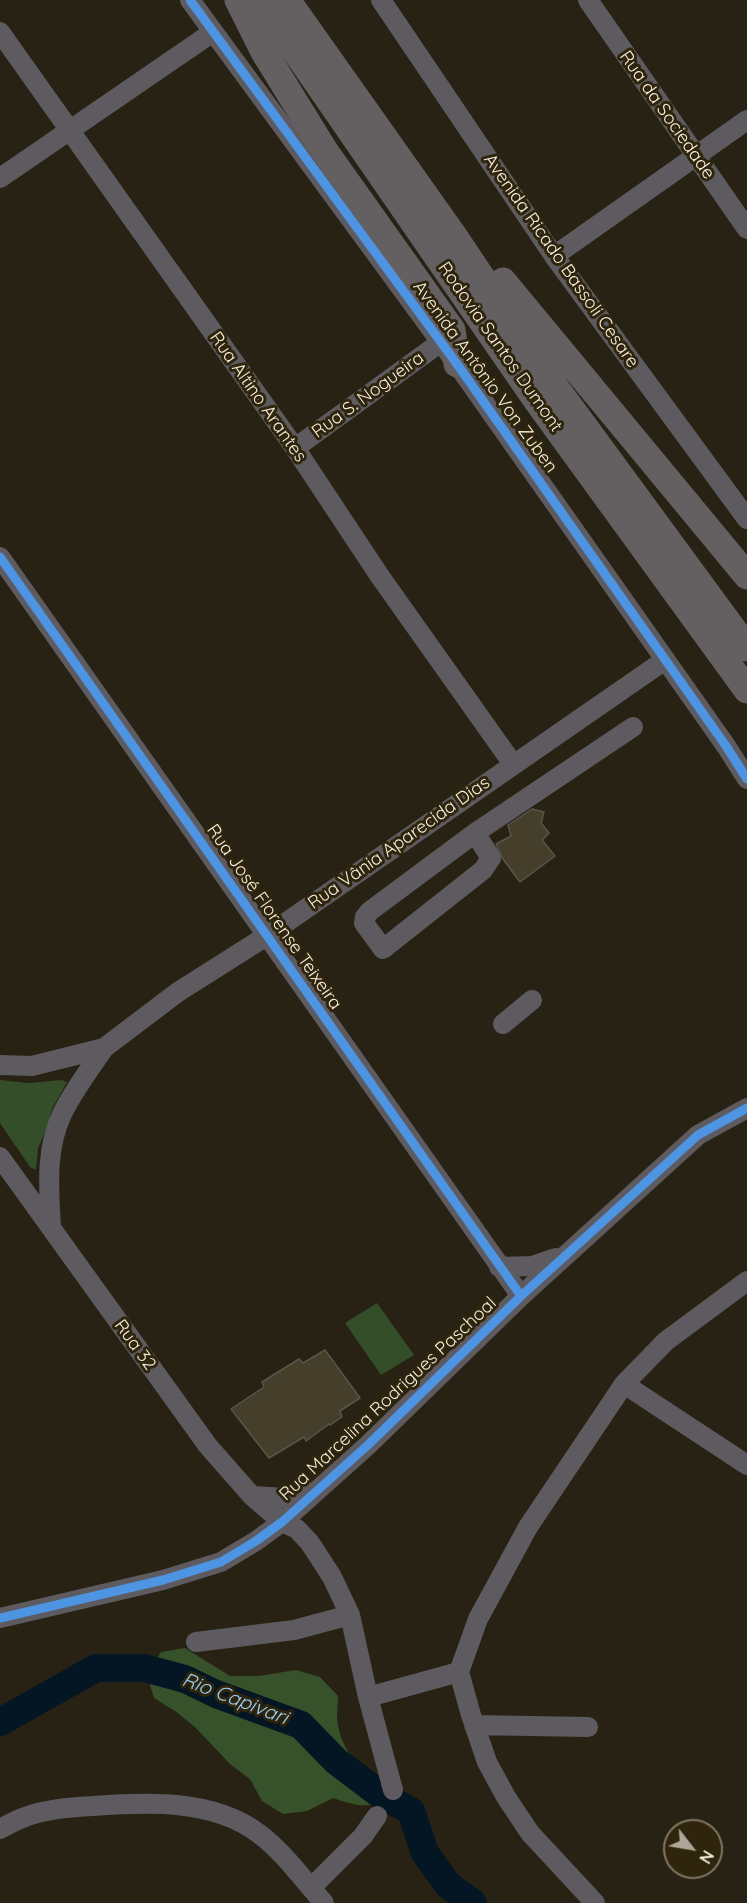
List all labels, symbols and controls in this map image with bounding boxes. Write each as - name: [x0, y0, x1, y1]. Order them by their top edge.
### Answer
- street label: Rua da Sociedade: [615, 47, 719, 183]
- street label: Avenida Ricado Bassoli Cesare: [479, 150, 643, 372]
- street label: Rodovia Santos Dumont: [433, 258, 567, 436]
- street label: Avenida Antônio Von Zuben: [408, 277, 562, 477]
- street label: Rua Altino Arantes: [205, 328, 311, 466]
- street label: Rua S. Nogueira: [308, 347, 428, 443]
- street label: Rua Vânia Aparecida Dias: [304, 772, 494, 914]
- street label: Rua José Florense Teixeira: [202, 820, 346, 1014]
- street label: Rua Marcelina Rodrigues Paschoal: [275, 1293, 501, 1505]
- street label: Rua 32: [109, 1315, 161, 1375]
- water label: Rio Capivari: [179, 1668, 291, 1730]
- north arrow: [663, 1819, 723, 1879]
- text: N: [695, 1847, 718, 1867]

